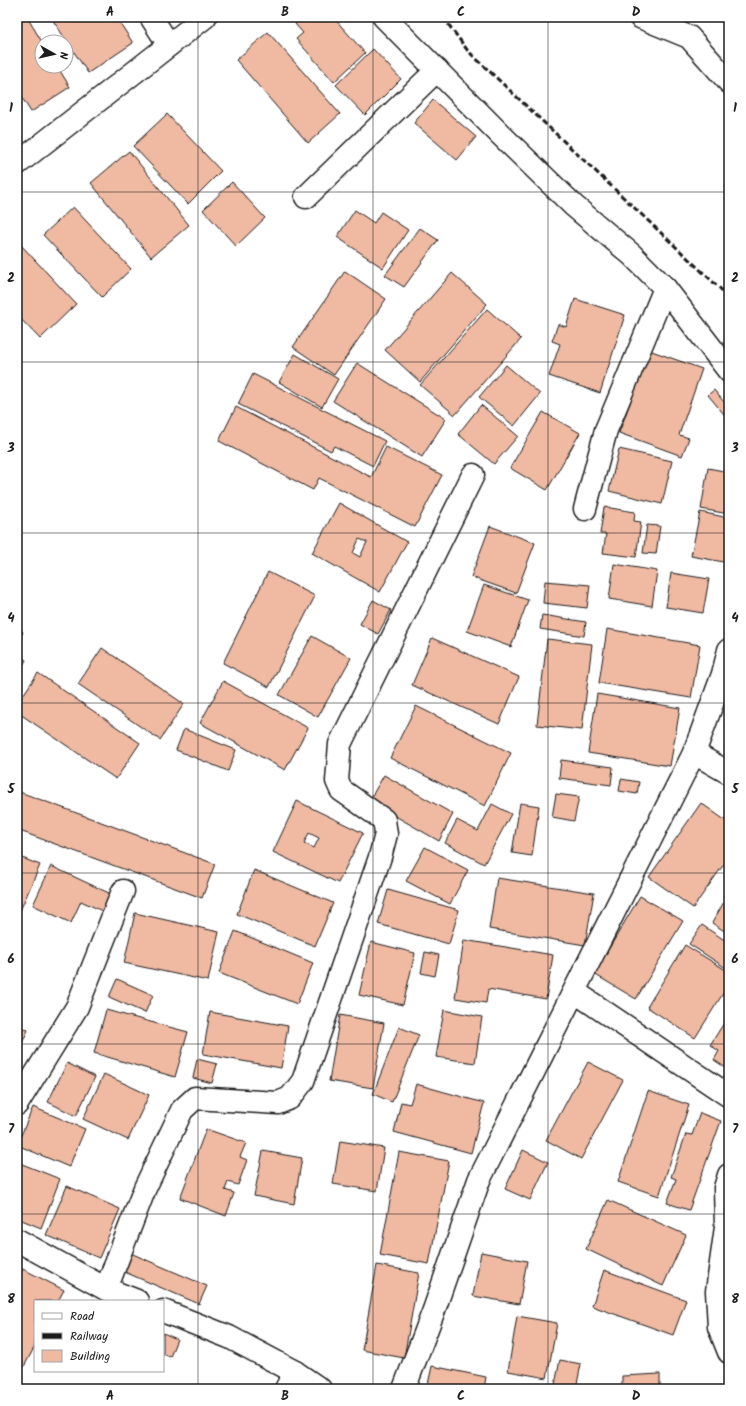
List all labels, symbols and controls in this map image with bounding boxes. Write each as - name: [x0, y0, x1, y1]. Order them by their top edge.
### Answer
- text: A: [106, 2, 114, 23]
- text: B: [281, 2, 289, 23]
- text: C: [457, 2, 465, 23]
- text: D: [632, 2, 641, 23]
- north arrow: [34, 34, 74, 74]
- text: N: [54, 51, 72, 60]
- text: 1: [9, 98, 13, 119]
- text: 1: [733, 98, 737, 119]
- text: 2: [7, 268, 15, 289]
- text: 2: [731, 268, 739, 289]
- text: 3: [6, 438, 15, 459]
- text: 3: [730, 438, 739, 459]
- text: 4: [7, 608, 15, 629]
- text: 4: [731, 608, 739, 629]
- text: 5: [7, 779, 16, 800]
- text: 5: [731, 779, 740, 800]
- text: 6: [7, 949, 15, 970]
- text: 6: [731, 949, 739, 970]
- text: 7: [8, 1119, 15, 1140]
- text: 7: [732, 1119, 739, 1140]
- text: 8: [7, 1289, 15, 1310]
- text: 8: [731, 1289, 739, 1310]
- legend: [34, 1300, 164, 1372]
- text: Road: [70, 1307, 95, 1326]
- text: Railway: [70, 1327, 108, 1346]
- text: Building: [70, 1347, 110, 1366]
- text: A: [106, 1386, 114, 1406]
- text: B: [281, 1386, 289, 1406]
- text: C: [457, 1386, 465, 1406]
- text: D: [632, 1386, 641, 1406]

